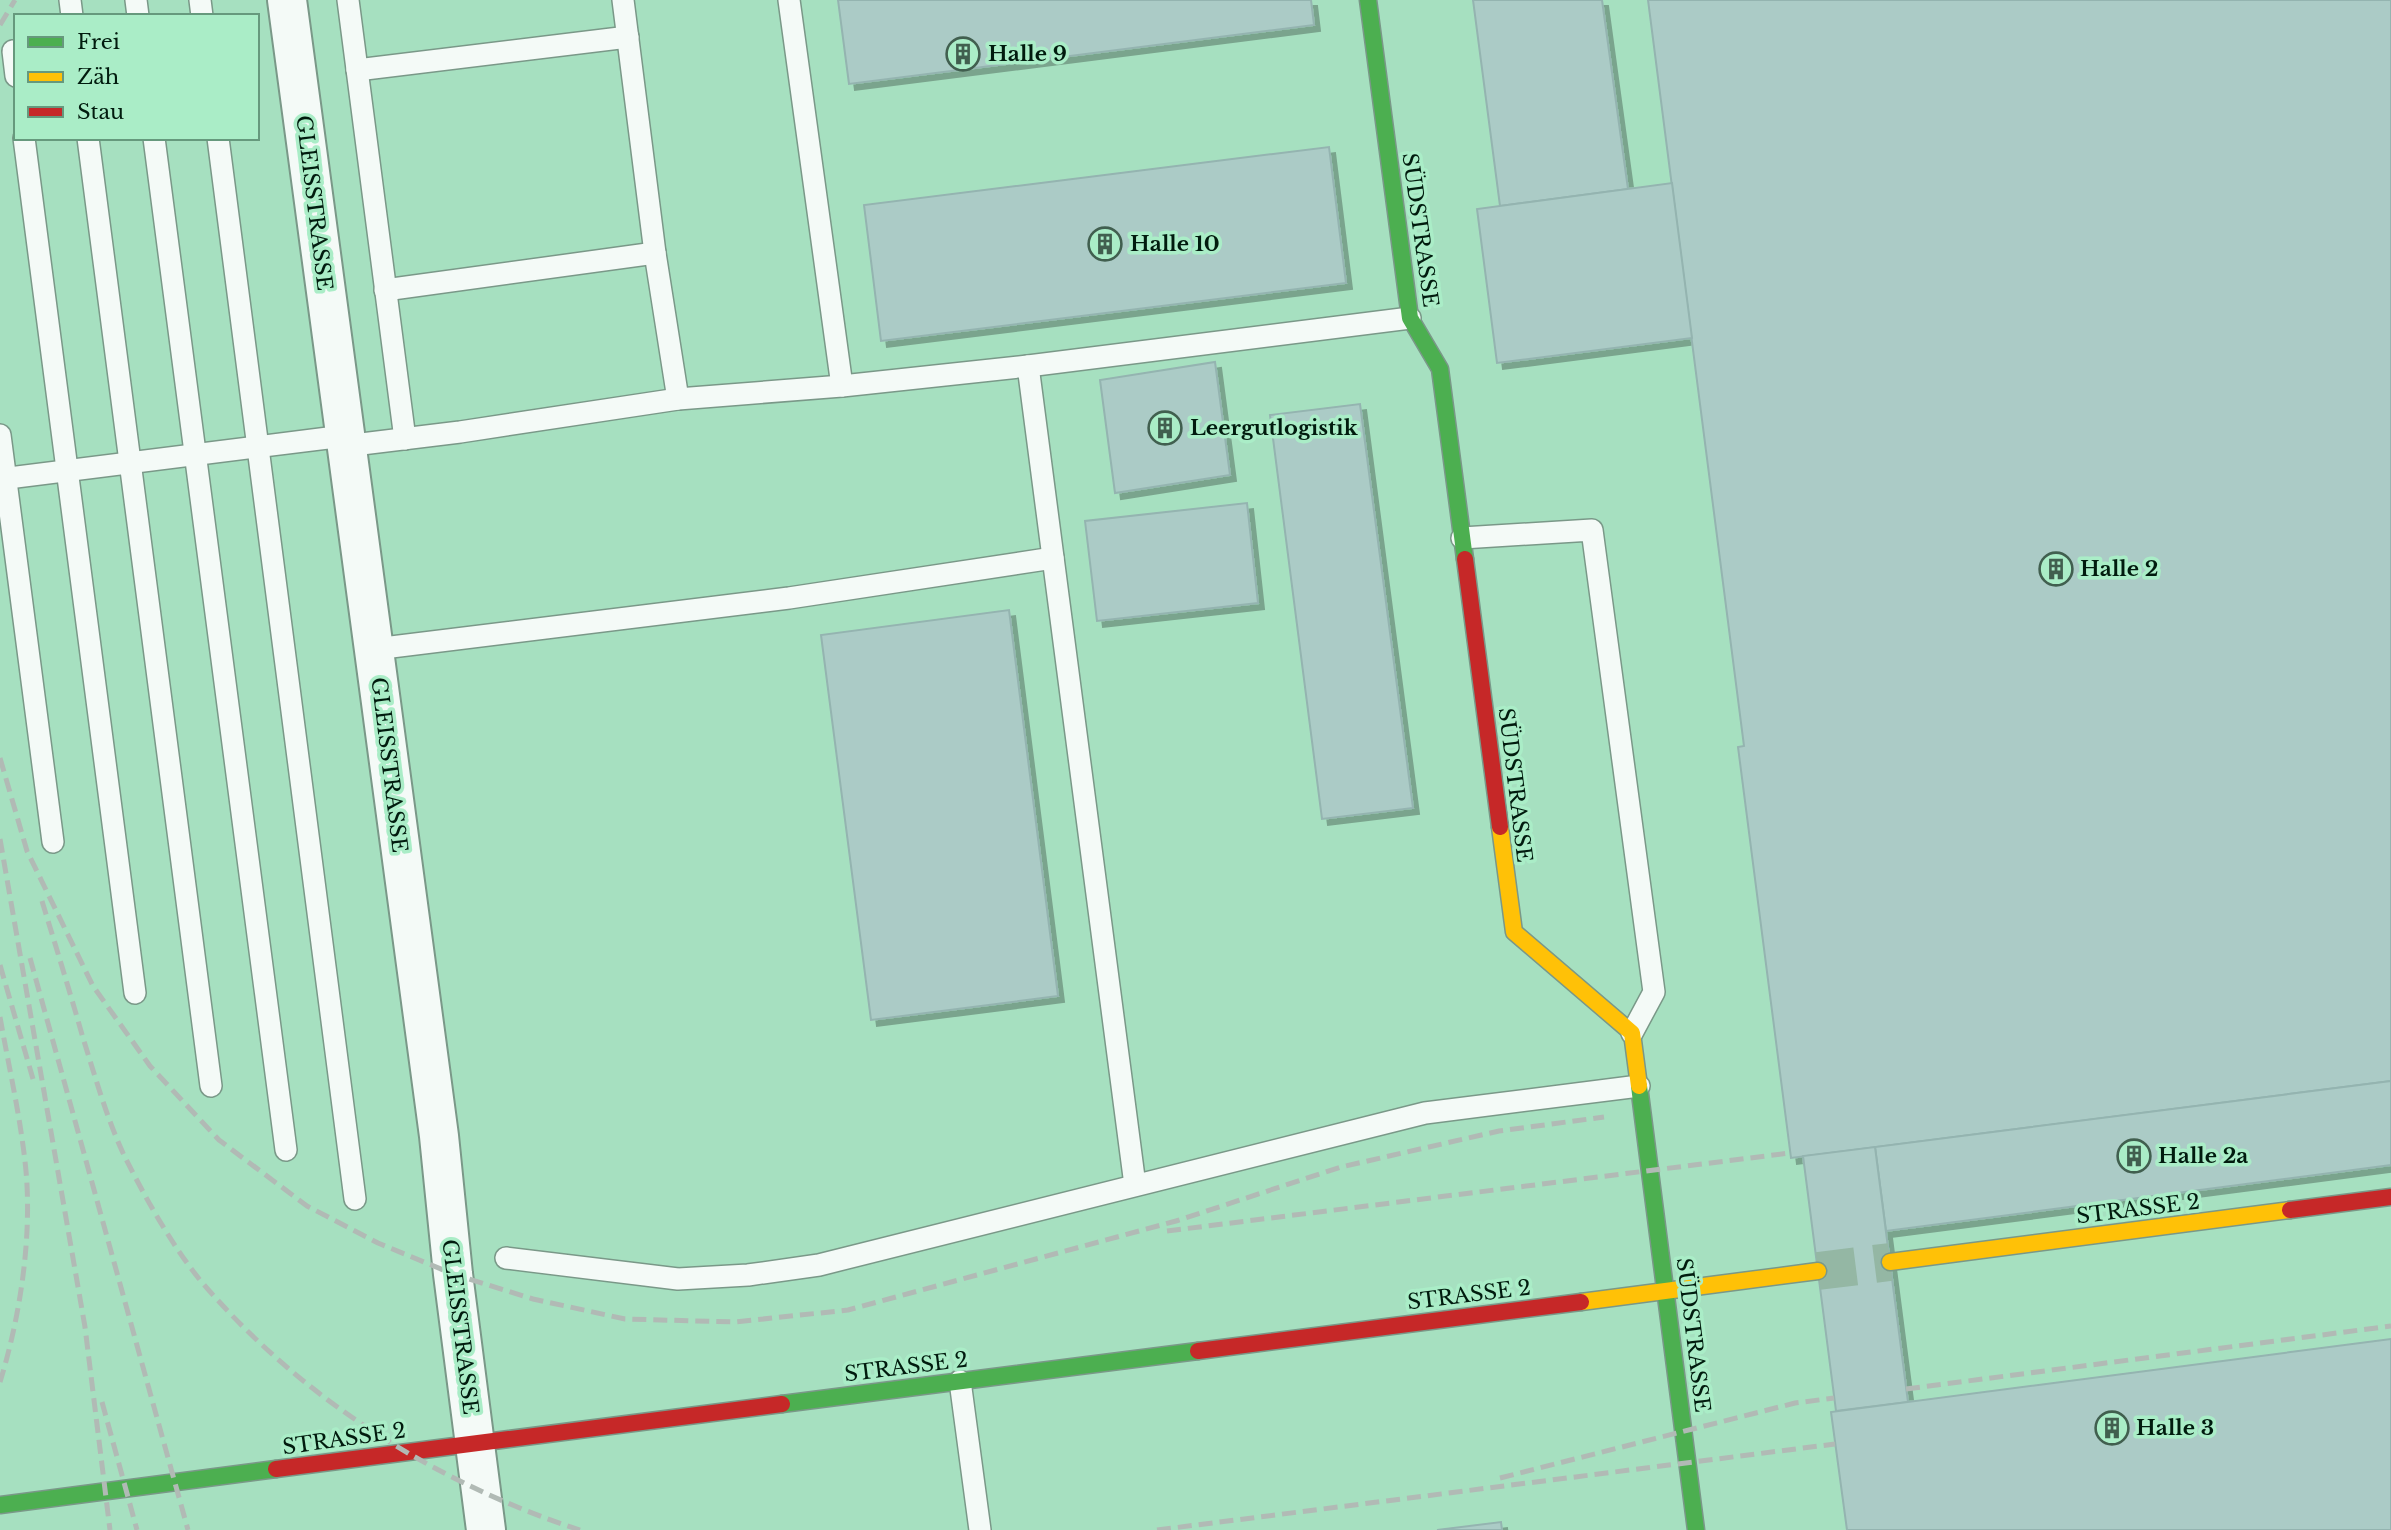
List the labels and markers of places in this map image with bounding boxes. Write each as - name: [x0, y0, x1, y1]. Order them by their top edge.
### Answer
- building icon: Halle 9: [944, 35, 982, 73]
- place label: Halle 9: [988, 41, 1067, 67]
- building icon: Halle 10: [1086, 225, 1124, 263]
- place label: Halle 10: [1130, 231, 1220, 257]
- building icon: Leergutlogistik: [1146, 409, 1184, 447]
- place label: Leergutlogistik: [1190, 415, 1359, 441]
- building icon: Halle 2: [2037, 550, 2075, 588]
- place label: Halle 2: [2080, 556, 2158, 582]
- building icon: Halle 2a: [2115, 1137, 2153, 1175]
- place label: Halle 2a: [2158, 1143, 2248, 1169]
- building icon: Halle 3: [2093, 1409, 2131, 1447]
- place label: Halle 3: [2136, 1415, 2214, 1441]

